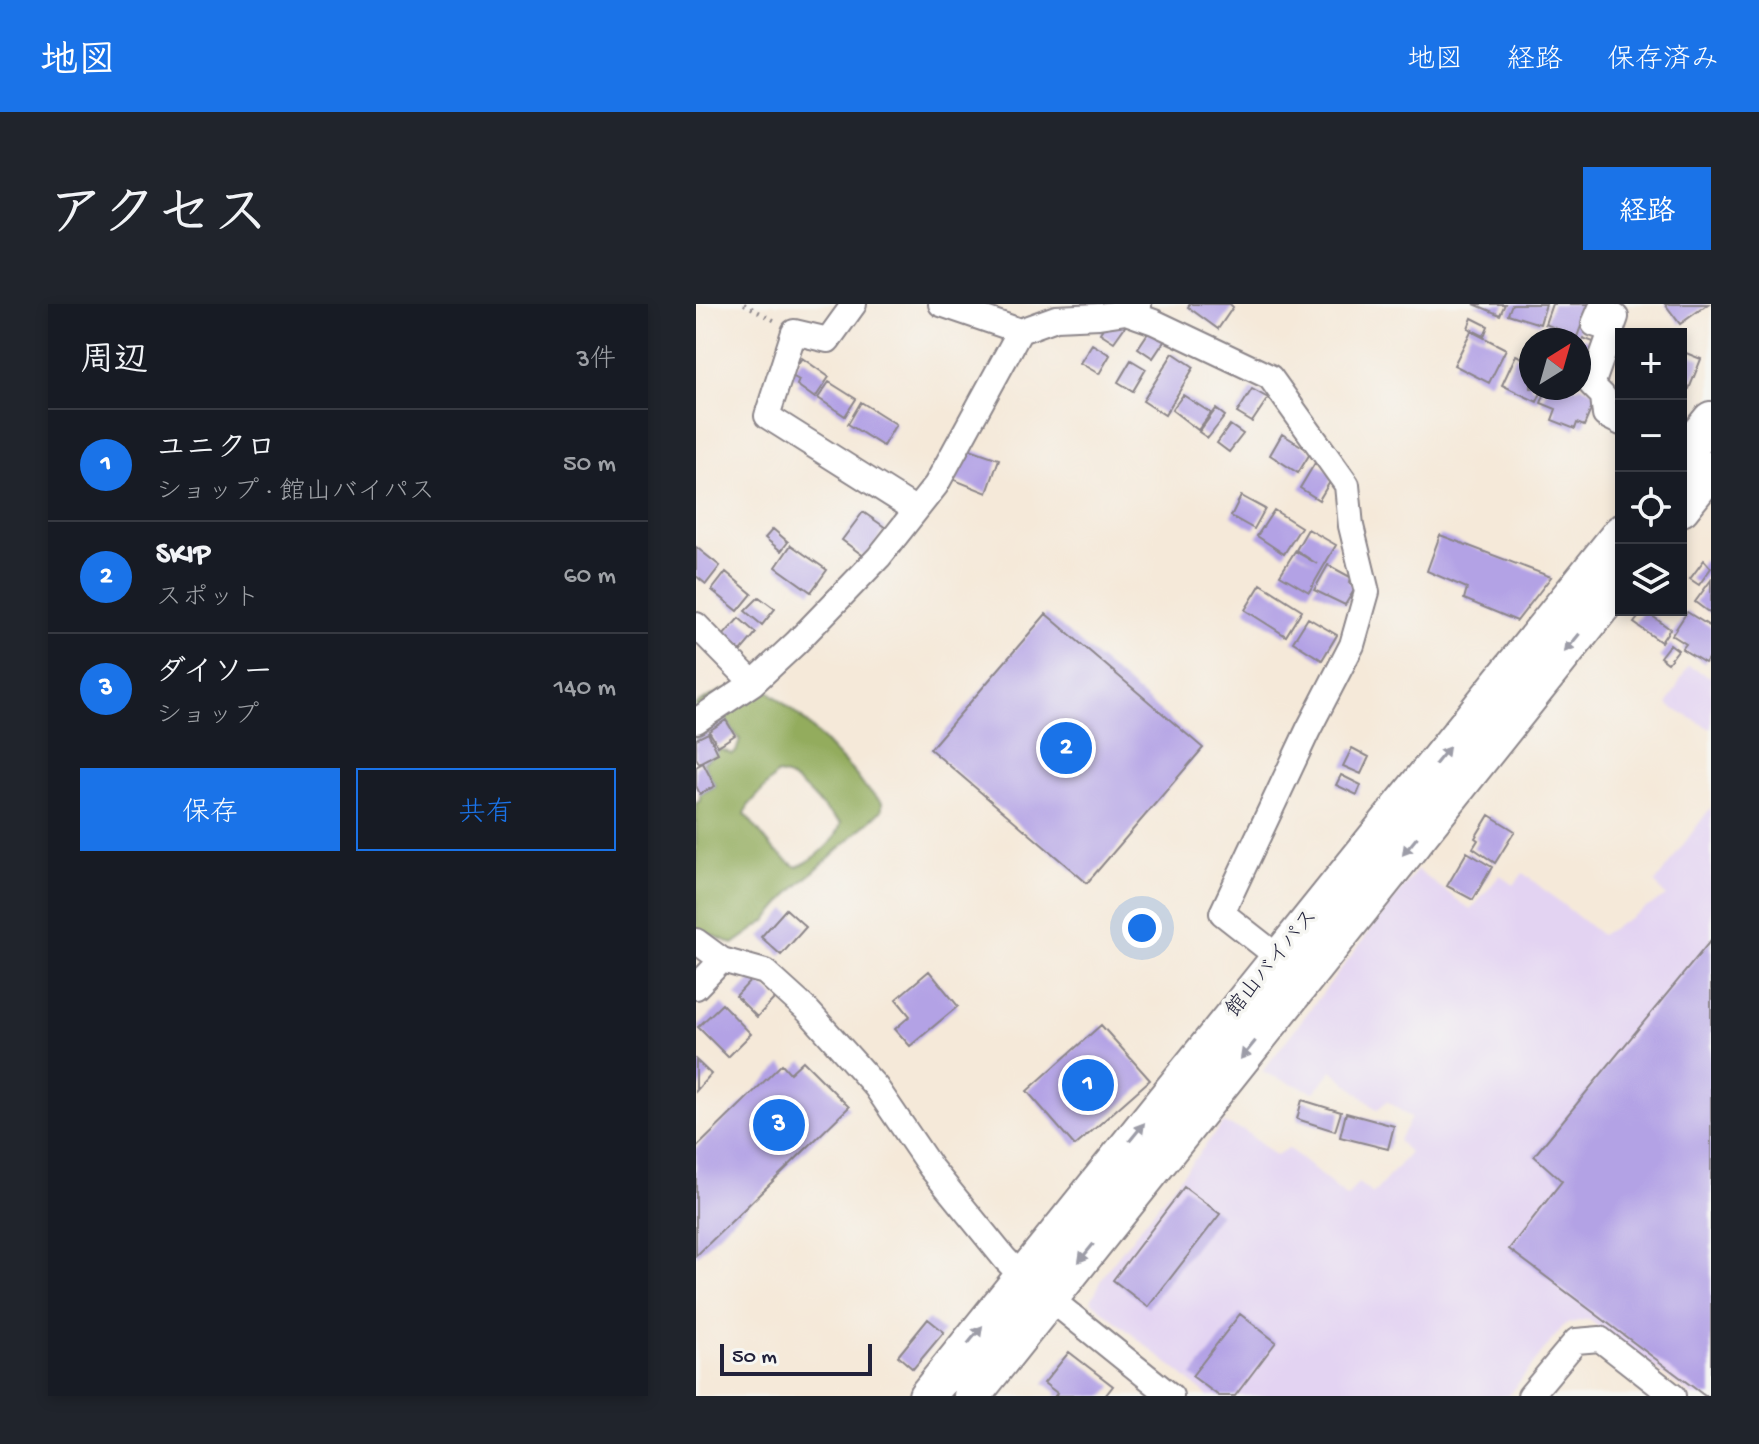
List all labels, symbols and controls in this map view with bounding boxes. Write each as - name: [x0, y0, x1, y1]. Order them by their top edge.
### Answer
- text: 地図: [40, 42, 116, 86]
- text: 地図: [1407, 45, 1463, 78]
- text: 経路: [1507, 45, 1563, 78]
- text: 保存済み: [1607, 45, 1719, 78]
- button: 経路: [1583, 167, 1711, 250]
- text: アクセス: [48, 186, 269, 252]
- north arrow: [1519, 328, 1591, 400]
- map controls: [1615, 328, 1687, 616]
- button: +: [1615, 328, 1687, 400]
- text: 周辺: [80, 343, 148, 383]
- text: 3件: [577, 346, 616, 377]
- button: −: [1615, 400, 1687, 472]
- text: ユニクロ: [156, 433, 277, 468]
- text: 1: [101, 450, 111, 481]
- text: 50 m: [563, 450, 616, 481]
- button: locate: [1615, 472, 1687, 544]
- text: ショップ · 館山バイパス: [156, 478, 435, 509]
- text: SKIP: [156, 539, 210, 574]
- button: layers: [1615, 544, 1687, 616]
- text: 2: [100, 562, 112, 593]
- text: 60 m: [563, 562, 616, 593]
- text: スポット: [156, 584, 260, 615]
- one-way arrow: [1564, 633, 1581, 653]
- text: ダイソー: [156, 657, 273, 692]
- text: 3: [99, 674, 113, 705]
- text: 140 m: [554, 674, 616, 705]
- text: ショップ: [156, 702, 259, 733]
- pin: 2: [1040, 718, 1092, 778]
- one-way arrow: [1433, 746, 1450, 766]
- button: 保存: [80, 768, 340, 851]
- button: 共有: [356, 768, 616, 851]
- one-way arrow: [1402, 836, 1419, 856]
- street label: 館山バイパス: [1221, 904, 1325, 1023]
- your location: [1122, 908, 1162, 948]
- one-way arrow: [1240, 1040, 1257, 1060]
- pin: 1: [1062, 1055, 1114, 1115]
- pin: 3: [753, 1095, 805, 1155]
- one-way arrow: [1129, 1122, 1145, 1142]
- one-way arrow: [1078, 1243, 1095, 1263]
- one-way arrow: [966, 1325, 983, 1345]
- scale bar: [720, 1340, 872, 1376]
- text: 50 m: [732, 1345, 777, 1371]

